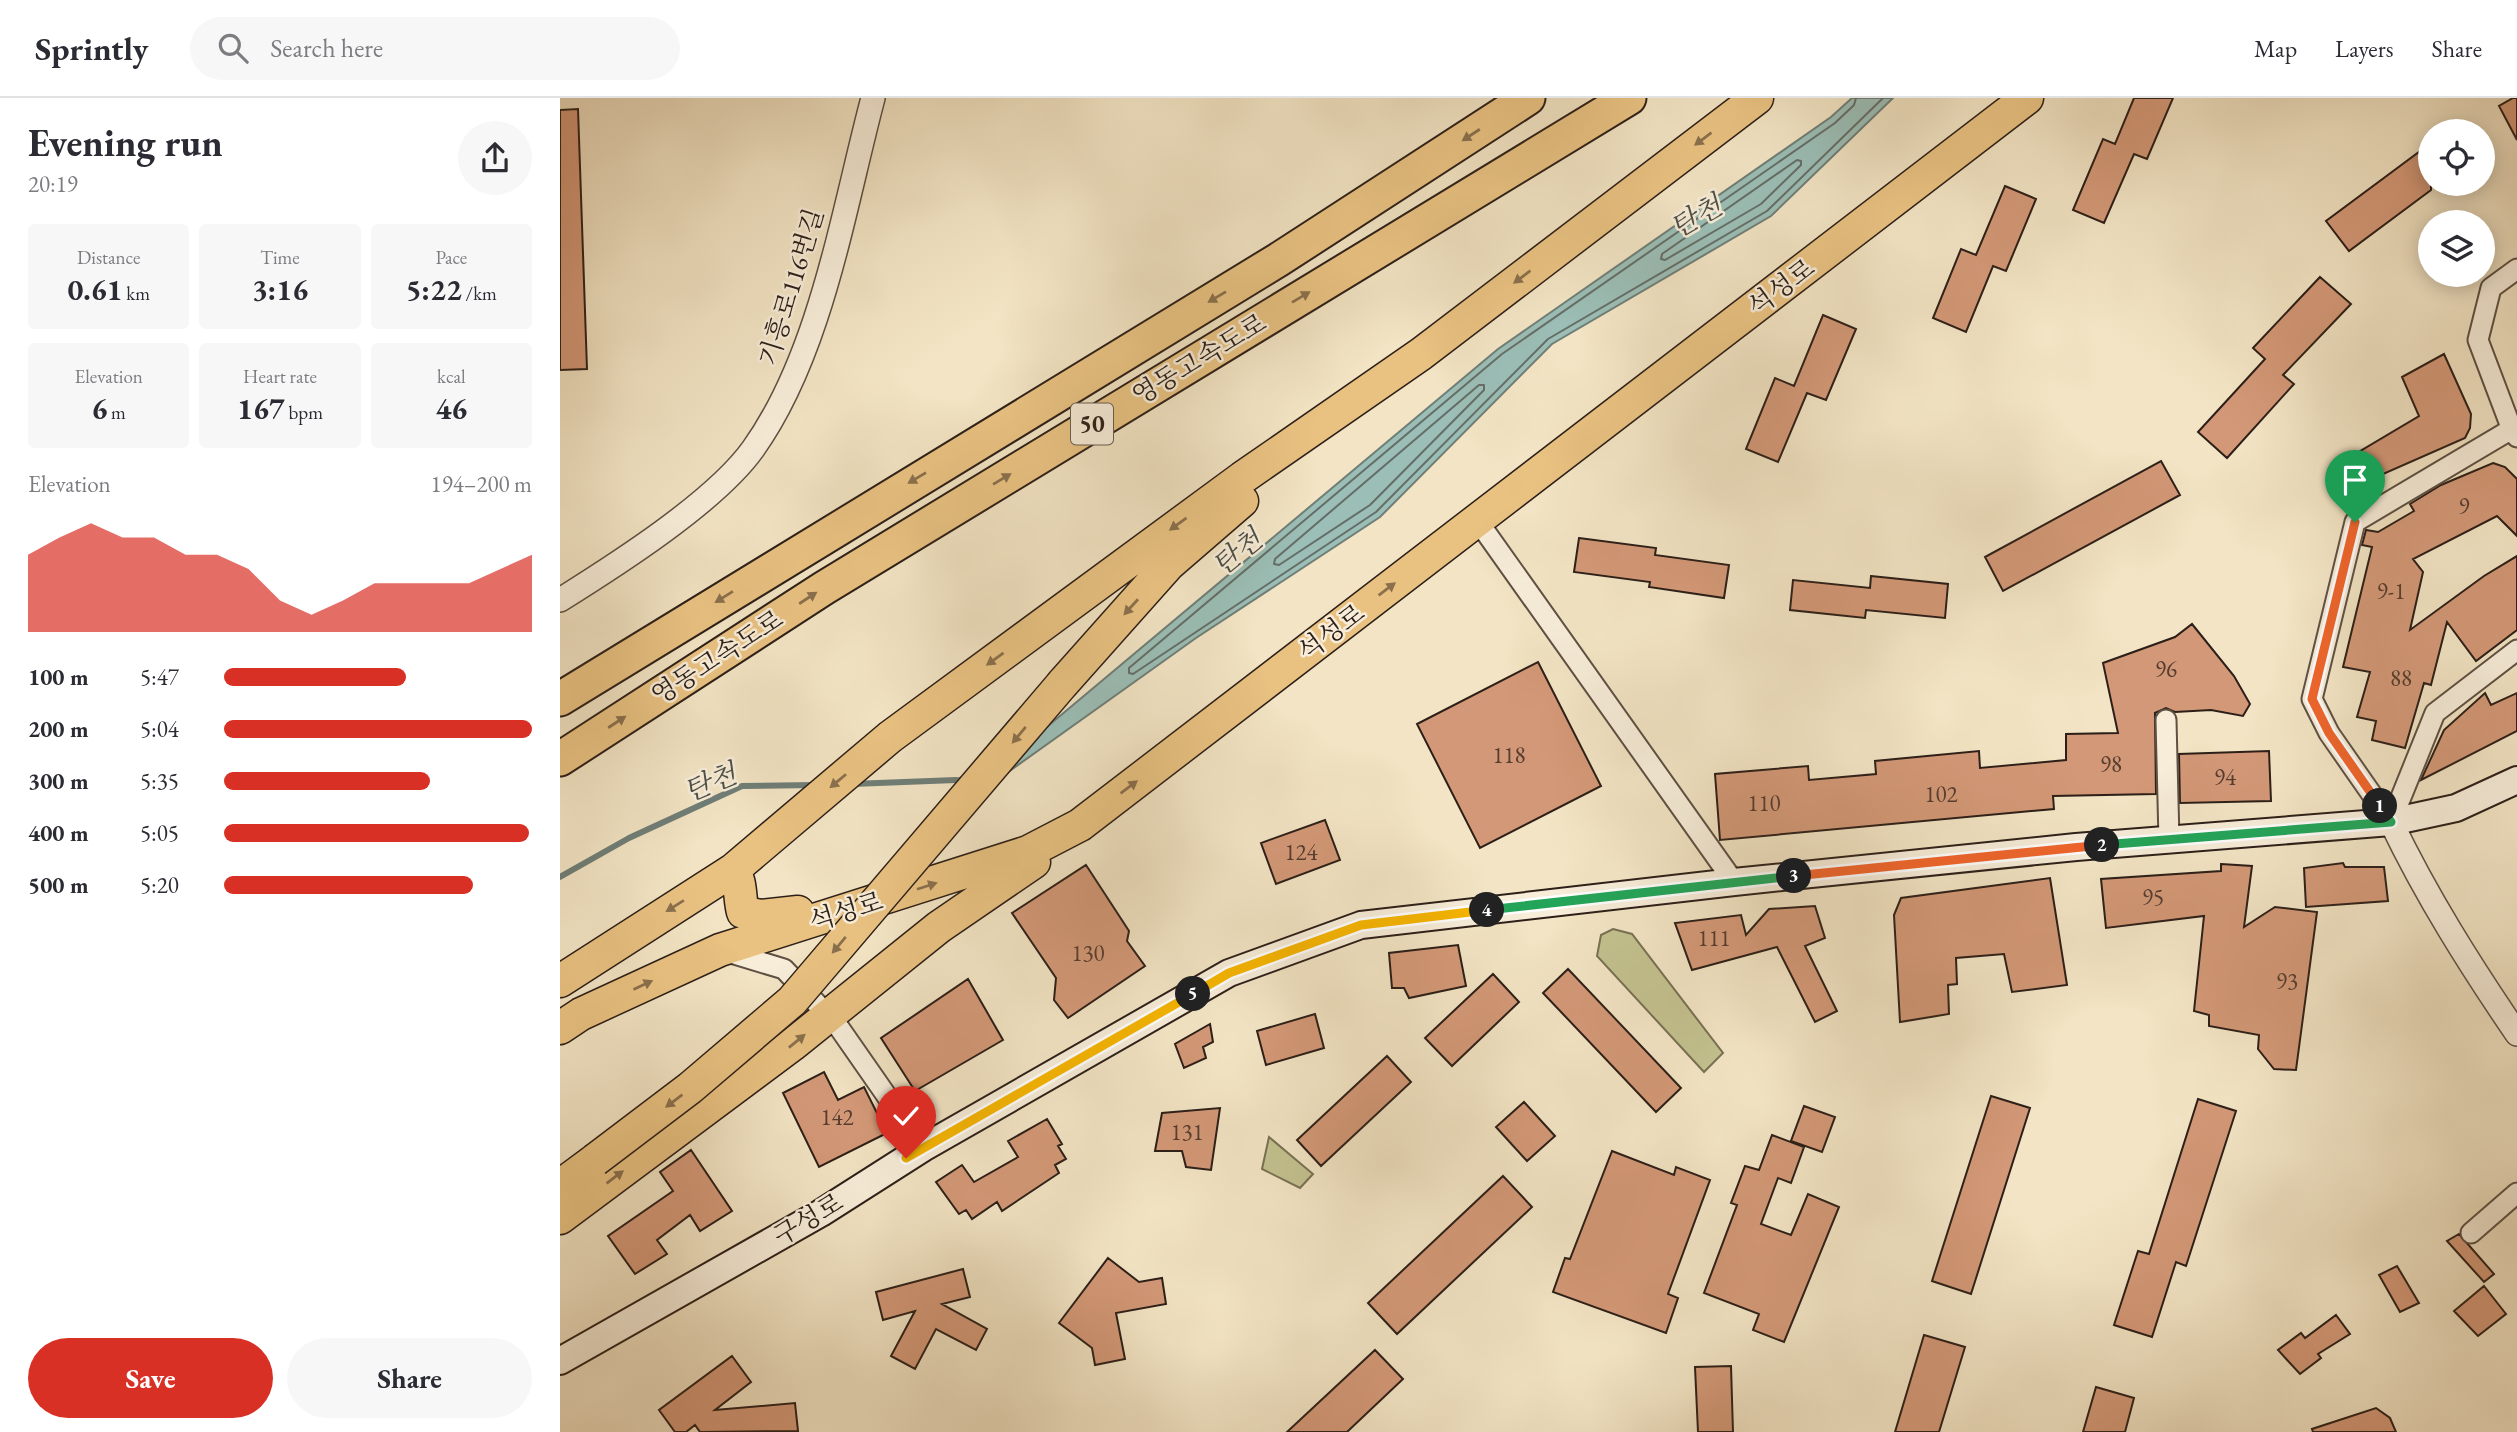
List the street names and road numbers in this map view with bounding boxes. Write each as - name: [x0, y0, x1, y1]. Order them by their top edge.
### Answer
- street label: 기흥로116번길: [751, 204, 831, 370]
- street label: 석성로: [1741, 251, 1821, 323]
- street label: 영동고속도로: [1126, 306, 1272, 412]
- road number: 50: [1071, 404, 1113, 444]
- street label: 석성로: [1291, 596, 1371, 668]
- street label: 영동고속도로: [645, 602, 789, 712]
- street label: 석성로: [805, 884, 887, 938]
- street label: 구성로: [767, 1185, 849, 1253]

